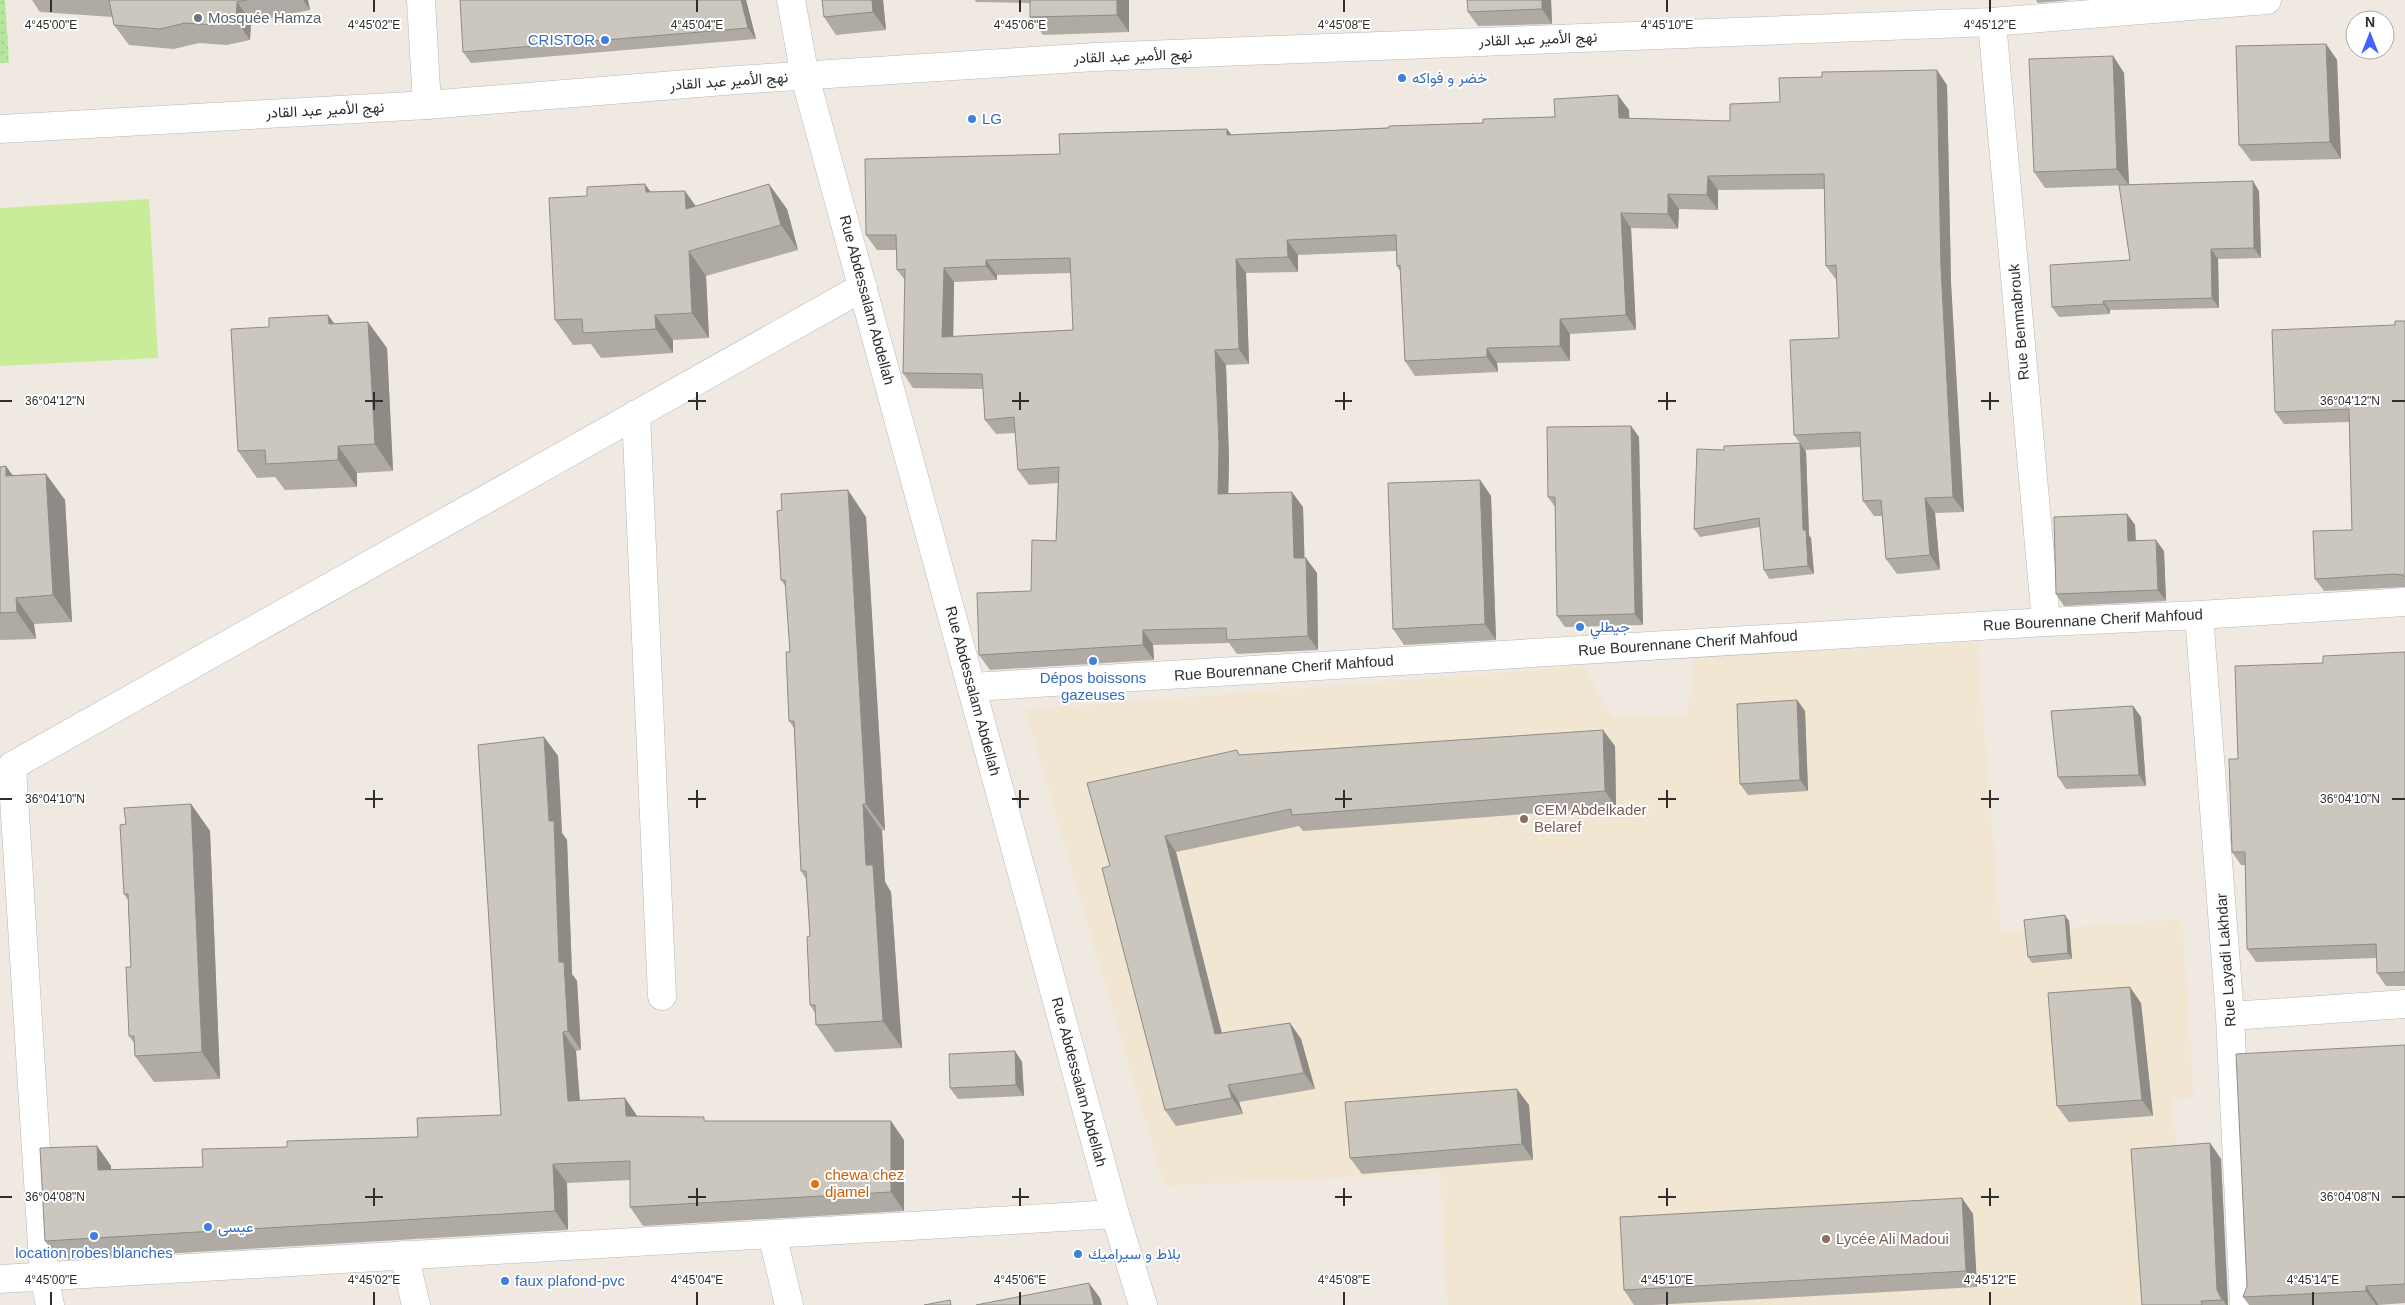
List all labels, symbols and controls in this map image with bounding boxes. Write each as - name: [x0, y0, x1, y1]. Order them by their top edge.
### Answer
- place label: Mosquée Hamza: [208, 9, 322, 26]
- north arrow: [2345, 10, 2395, 60]
- marker: Mosquée Hamza: [192, 12, 204, 24]
- text: N: [2365, 14, 2375, 30]
- text: 4°45'00"E: [25, 18, 77, 32]
- text: 4°45'02"E: [348, 18, 400, 32]
- text: 4°45'04"E: [671, 18, 723, 32]
- text: 4°45'06"E: [994, 18, 1046, 32]
- text: 4°45'08"E: [1318, 18, 1370, 32]
- text: 4°45'10"E: [1641, 18, 1693, 32]
- text: 4°45'12"E: [1964, 18, 2016, 32]
- street label: نهج الأمير عبد القادر: [1477, 28, 1598, 52]
- place label: CRISTOR: [528, 31, 595, 48]
- marker: CRISTOR: [599, 34, 611, 46]
- street label: نهج الأمير عبد القادر: [1072, 45, 1193, 69]
- street label: نهج الأمير عبد القادر: [668, 68, 789, 96]
- place label: خضر و فواكه: [1412, 69, 1487, 87]
- marker: خضر و فواكه: [1396, 72, 1408, 84]
- street label: نهج الأمير عبد القادر: [264, 98, 385, 124]
- place label: LG: [982, 110, 1002, 127]
- marker: LG: [966, 113, 978, 125]
- street label: Rue Abdessalam Abdellah: [837, 213, 898, 387]
- street label: Rue Benmabrouk: [2005, 263, 2032, 381]
- text: 36°04'12"N: [25, 394, 85, 408]
- text: 36°04'12"N: [2320, 394, 2380, 408]
- street label: Rue Abdessalam Abdellah: [943, 604, 1004, 778]
- street label: Rue Bourennane Cherif Mahfoud: [1983, 605, 2203, 634]
- place label: جيطلي: [1590, 618, 1630, 640]
- marker: جيطلي: [1574, 621, 1586, 633]
- street label: Rue Bourennane Cherif Mahfoud: [1578, 626, 1798, 659]
- street label: Rue Bourennane Cherif Mahfoud: [1174, 651, 1394, 684]
- marker: Dépos boissons gazeuses: [1087, 655, 1099, 667]
- place label: Dépos boissons gazeuses: [1040, 669, 1146, 703]
- text: 36°04'10"N: [25, 792, 85, 806]
- text: 36°04'10"N: [2320, 792, 2380, 806]
- place label: CEM Abdelkader Belaref: [1534, 801, 1647, 835]
- marker: CEM Abdelkader Belaref: [1518, 813, 1530, 825]
- street label: Rue Layadi Lakhdar: [2212, 892, 2239, 1028]
- street label: Rue Abdessalam Abdellah: [1049, 995, 1110, 1169]
- place label: chewa chez djamel: [825, 1166, 904, 1200]
- marker: chewa chez djamel: [809, 1178, 821, 1190]
- text: 36°04'08"N: [25, 1190, 85, 1204]
- text: 36°04'08"N: [2320, 1190, 2380, 1204]
- place label: عيسى: [218, 1218, 254, 1237]
- marker: عيسى: [202, 1221, 214, 1233]
- marker: location robes blanches: [88, 1230, 100, 1242]
- place label: Lycée Ali Madoui: [1836, 1230, 1949, 1247]
- marker: Lycée Ali Madoui: [1820, 1233, 1832, 1245]
- place label: location robes blanches: [15, 1244, 173, 1261]
- place label: بلاط و سيراميك: [1088, 1245, 1181, 1263]
- marker: بلاط و سيراميك: [1072, 1248, 1084, 1260]
- place label: faux plafond-pvc: [515, 1272, 626, 1289]
- text: 4°45'00"E: [25, 1273, 77, 1287]
- text: 4°45'02"E: [348, 1273, 400, 1287]
- text: 4°45'04"E: [671, 1273, 723, 1287]
- text: 4°45'06"E: [994, 1273, 1046, 1287]
- text: 4°45'08"E: [1318, 1273, 1370, 1287]
- text: 4°45'10"E: [1641, 1273, 1693, 1287]
- text: 4°45'12"E: [1964, 1273, 2016, 1287]
- text: 4°45'14"E: [2287, 1273, 2339, 1287]
- marker: faux plafond-pvc: [499, 1275, 511, 1287]

